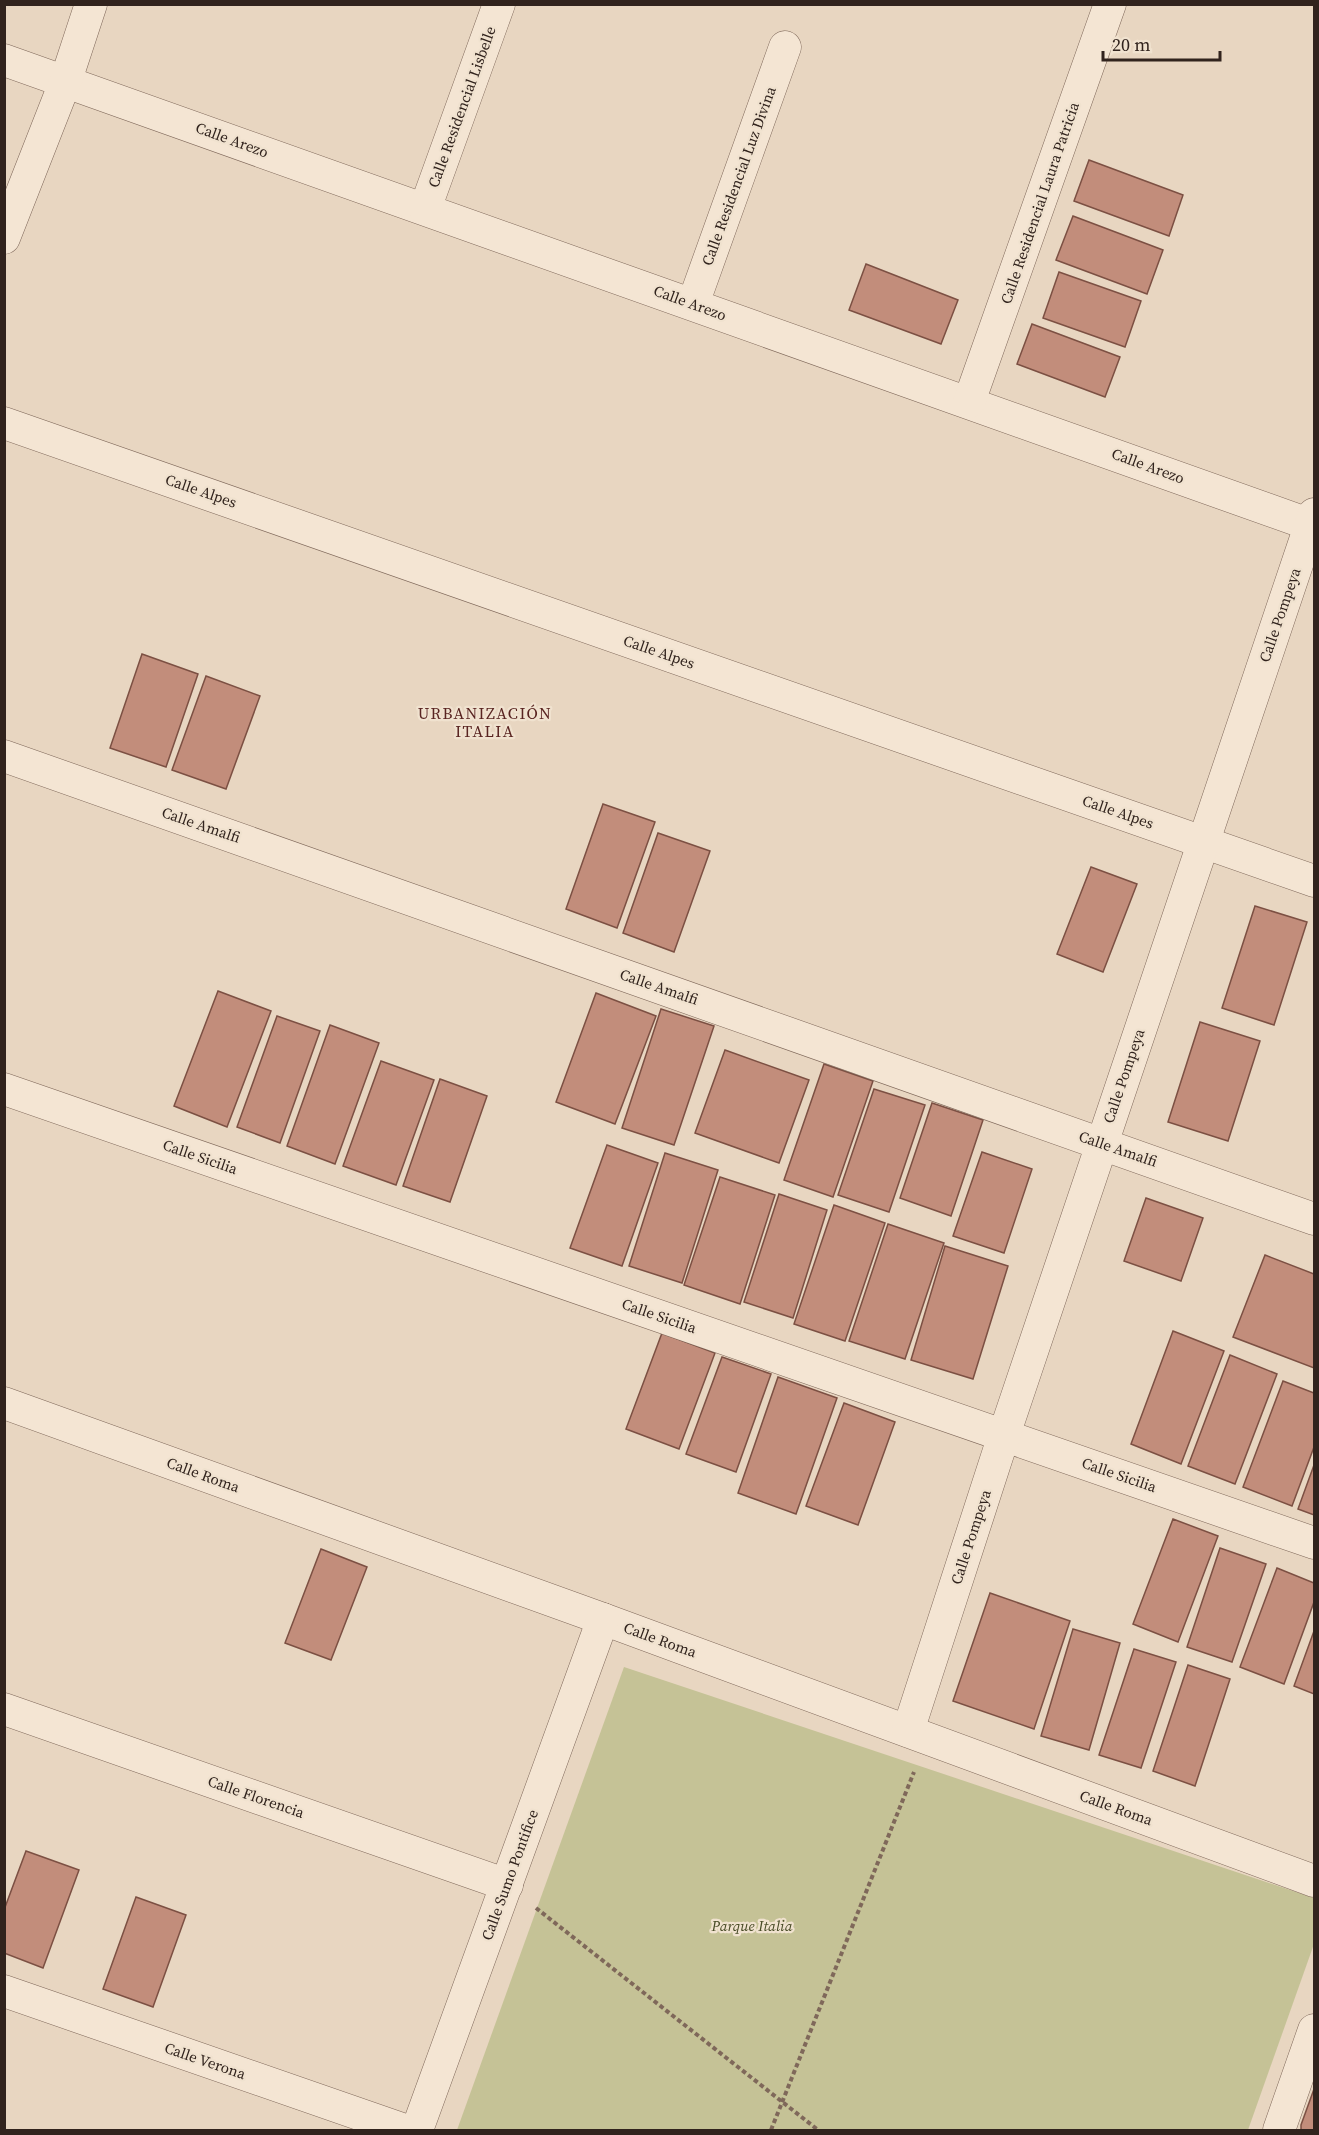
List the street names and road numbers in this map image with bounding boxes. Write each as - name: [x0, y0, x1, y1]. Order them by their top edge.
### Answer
- street label: Calle Residencial Lisbelle: [422, 23, 501, 191]
- street label: Calle Residencial Luz Divina: [696, 83, 781, 268]
- street label: Calle Residencial Laura Patricia: [995, 99, 1084, 307]
- street label: Calle Arezo: [193, 117, 272, 162]
- street label: Calle Arezo: [651, 280, 730, 325]
- street label: Calle Arezo: [1109, 443, 1188, 488]
- street label: Calle Alpes: [163, 469, 240, 513]
- street label: Calle Pompeya: [1254, 564, 1306, 665]
- street label: Calle Alpes: [621, 630, 698, 674]
- street label: Calle Alpes: [1080, 790, 1157, 834]
- street label: Calle Amalfi: [159, 801, 243, 848]
- street label: Calle Amalfi: [617, 963, 701, 1010]
- street label: Calle Pompeya: [1098, 1025, 1150, 1126]
- street label: Calle Amalfi: [1076, 1125, 1160, 1172]
- street label: Calle Sicilia: [160, 1134, 241, 1179]
- street label: Calle Sicilia: [619, 1293, 700, 1338]
- street label: Calle Roma: [164, 1452, 243, 1498]
- street label: Calle Sicilia: [1079, 1452, 1160, 1497]
- street label: Calle Pompeya: [945, 1486, 996, 1587]
- street label: Calle Roma: [621, 1617, 700, 1663]
- street label: Calle Florencia: [205, 1770, 308, 1823]
- street label: Calle Roma: [1077, 1785, 1156, 1831]
- street label: Calle Sumo Pontifice: [476, 1806, 543, 1943]
- street label: Calle Verona: [162, 2037, 249, 2084]

